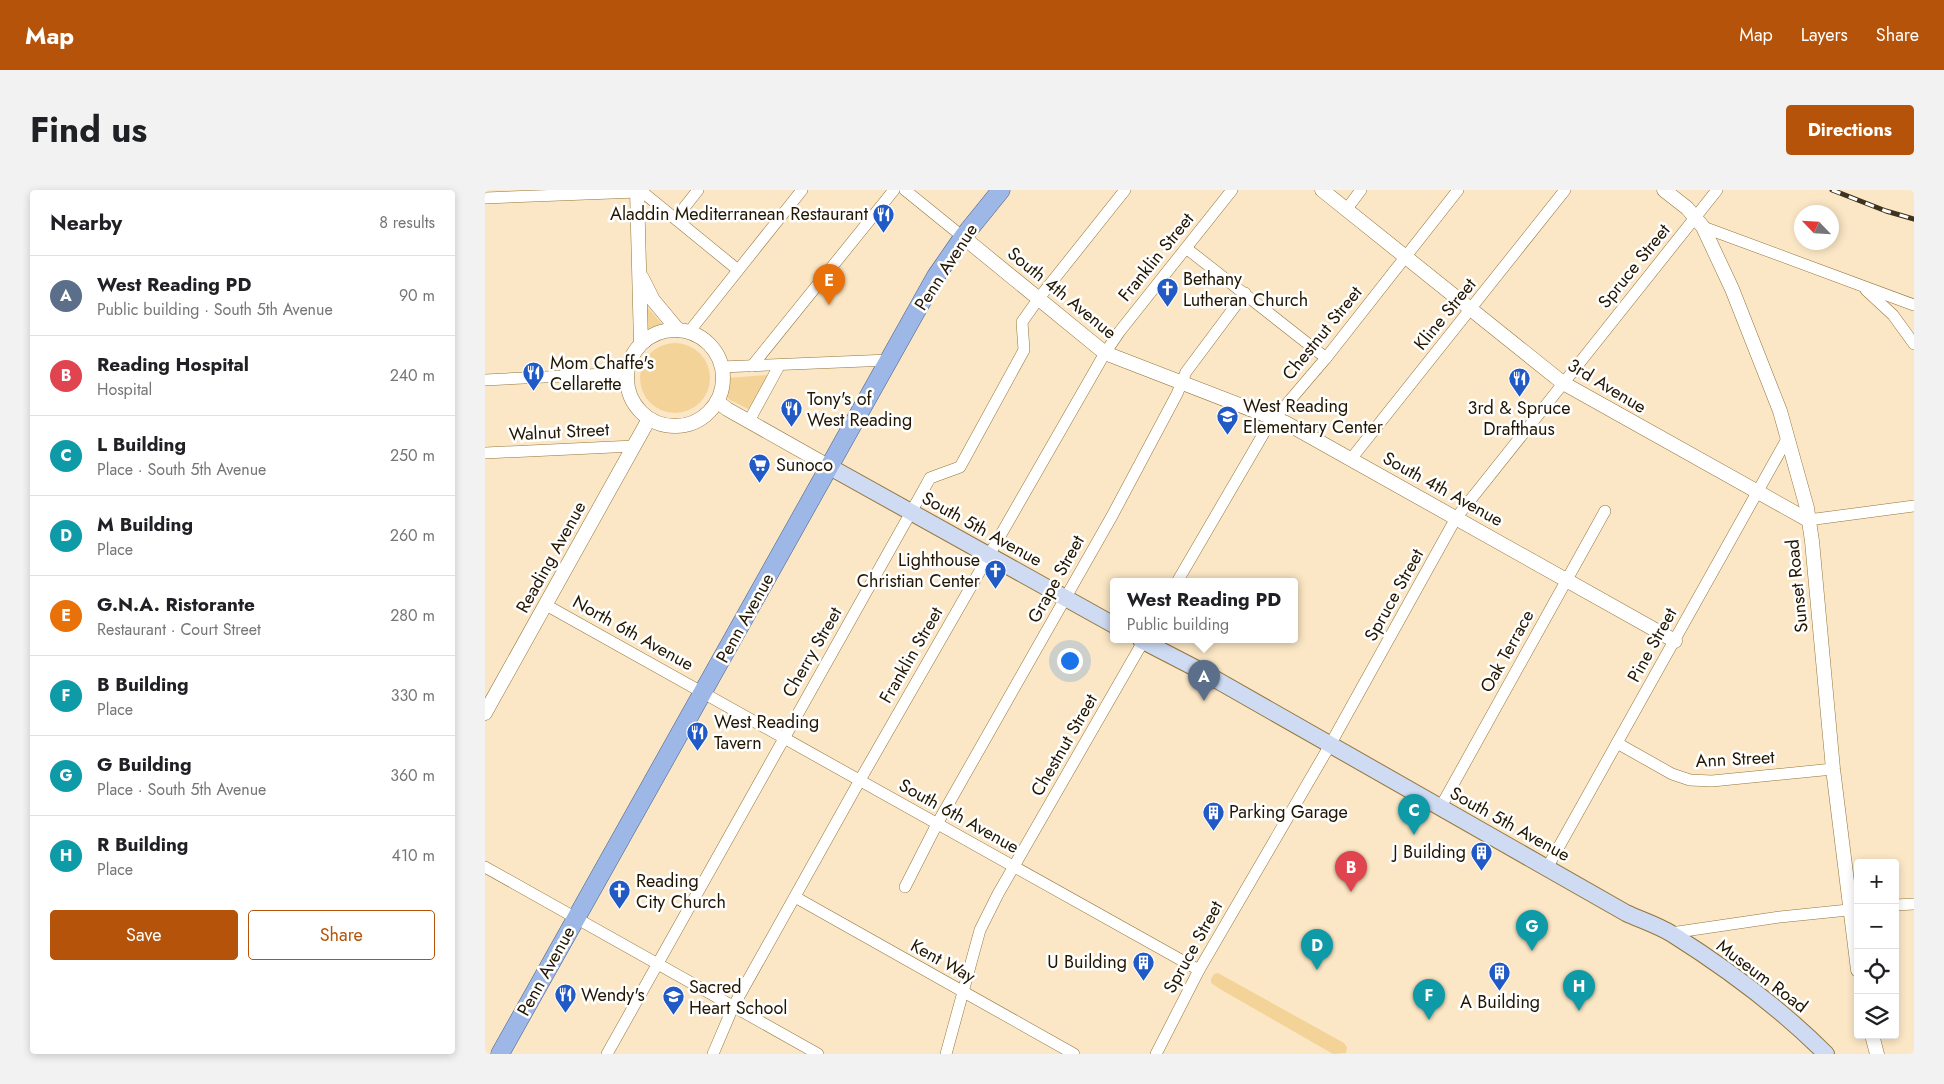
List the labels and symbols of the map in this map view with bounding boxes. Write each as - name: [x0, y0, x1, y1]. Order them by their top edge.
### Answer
- place label: Aladdin Mediterranean Restaurant: [610, 201, 869, 227]
- restaurant icon: Aladdin Mediterranean Restaurant: [872, 202, 896, 233]
- north arrow: [1794, 205, 1839, 250]
- street label: Franklin Street: [1112, 207, 1200, 307]
- street label: Penn Avenue: [908, 218, 984, 316]
- street label: Spruce Street: [1592, 218, 1677, 314]
- street label: South 4th Avenue: [1002, 241, 1122, 345]
- pin: E: [813, 264, 845, 305]
- place label: Bethany Lutheran Church: [1183, 266, 1308, 313]
- street label: Kline Street: [1408, 272, 1483, 356]
- church icon: Bethany Lutheran Church: [1155, 277, 1179, 308]
- street label: Chestnut Street: [1276, 280, 1368, 386]
- place label: Mom Chaffe's Cellarette: [550, 350, 654, 397]
- street label: 3rd Avenue: [1563, 352, 1651, 420]
- restaurant icon: Mom Chaffe's Cellarette: [522, 361, 546, 392]
- restaurant icon: 3rd & Spruce Drafthaus: [1507, 366, 1531, 397]
- place label: Tony's of West Reading: [807, 386, 912, 433]
- place label: West Reading Elementary Center: [1243, 393, 1384, 440]
- place label: 3rd & Spruce Drafthaus: [1468, 395, 1570, 442]
- restaurant icon: Tony's of West Reading: [779, 397, 803, 428]
- school or university icon: West Reading Elementary Center: [1215, 404, 1239, 435]
- street label: Walnut Street: [508, 416, 610, 448]
- street label: South 4th Avenue: [1378, 445, 1508, 533]
- place label: Sunoco: [776, 452, 833, 478]
- supermarket icon: Sunoco: [748, 453, 772, 484]
- street label: South 5th Avenue: [917, 485, 1047, 573]
- street label: Reading Avenue: [510, 496, 592, 618]
- street label: Grape Street: [1021, 530, 1091, 628]
- street label: Sunset Road: [1779, 538, 1815, 634]
- street label: Spruce Street: [1358, 544, 1430, 646]
- place label: Lighthouse Christian Center: [857, 547, 981, 594]
- church icon: Lighthouse Christian Center: [984, 558, 1008, 589]
- street label: Penn Avenue: [710, 568, 780, 668]
- street label: North 6th Avenue: [568, 589, 698, 677]
- street label: Franklin Street: [873, 601, 949, 708]
- street label: Cherry Street: [776, 602, 849, 702]
- street label: Pine Street: [1621, 602, 1683, 687]
- street label: Oak Terrace: [1474, 605, 1540, 697]
- your location: [1057, 648, 1083, 674]
- pin: A: [1188, 660, 1220, 701]
- street label: Chestnut Street: [1024, 688, 1104, 801]
- place label: West Reading Tavern: [714, 709, 819, 756]
- restaurant icon: West Reading Tavern: [686, 720, 710, 751]
- street label: Ann Street: [1695, 744, 1776, 774]
- street label: South 6th Avenue: [894, 772, 1024, 860]
- street label: South 5th Avenue: [1445, 780, 1575, 868]
- pin: C: [1398, 794, 1430, 835]
- place label: Parking Garage: [1229, 799, 1348, 825]
- building icon: Parking Garage: [1201, 800, 1225, 831]
- place label: J Building: [1391, 839, 1466, 865]
- building icon: J Building: [1470, 840, 1494, 871]
- pin: B: [1335, 851, 1367, 892]
- place label: Reading City Church: [636, 868, 726, 915]
- church icon: Reading City Church: [608, 879, 632, 910]
- street label: Spruce Street: [1157, 896, 1229, 998]
- pin: G: [1516, 910, 1548, 951]
- street label: Penn Avenue: [511, 921, 581, 1021]
- pin: D: [1301, 929, 1333, 970]
- street label: Kent Way: [906, 933, 980, 990]
- street label: Museum Road: [1711, 933, 1813, 1019]
- place label: U Building: [1047, 949, 1127, 975]
- building icon: U Building: [1131, 950, 1155, 981]
- building icon: A Building: [1488, 960, 1512, 991]
- pin: H: [1563, 970, 1595, 1011]
- place label: Sacred Heart School: [689, 974, 787, 1021]
- pin: F: [1413, 979, 1445, 1020]
- place label: Wendy's: [581, 982, 645, 1008]
- restaurant icon: Wendy's: [553, 983, 577, 1014]
- school or university icon: Sacred Heart School: [661, 985, 685, 1016]
- place label: A Building: [1460, 989, 1540, 1015]

